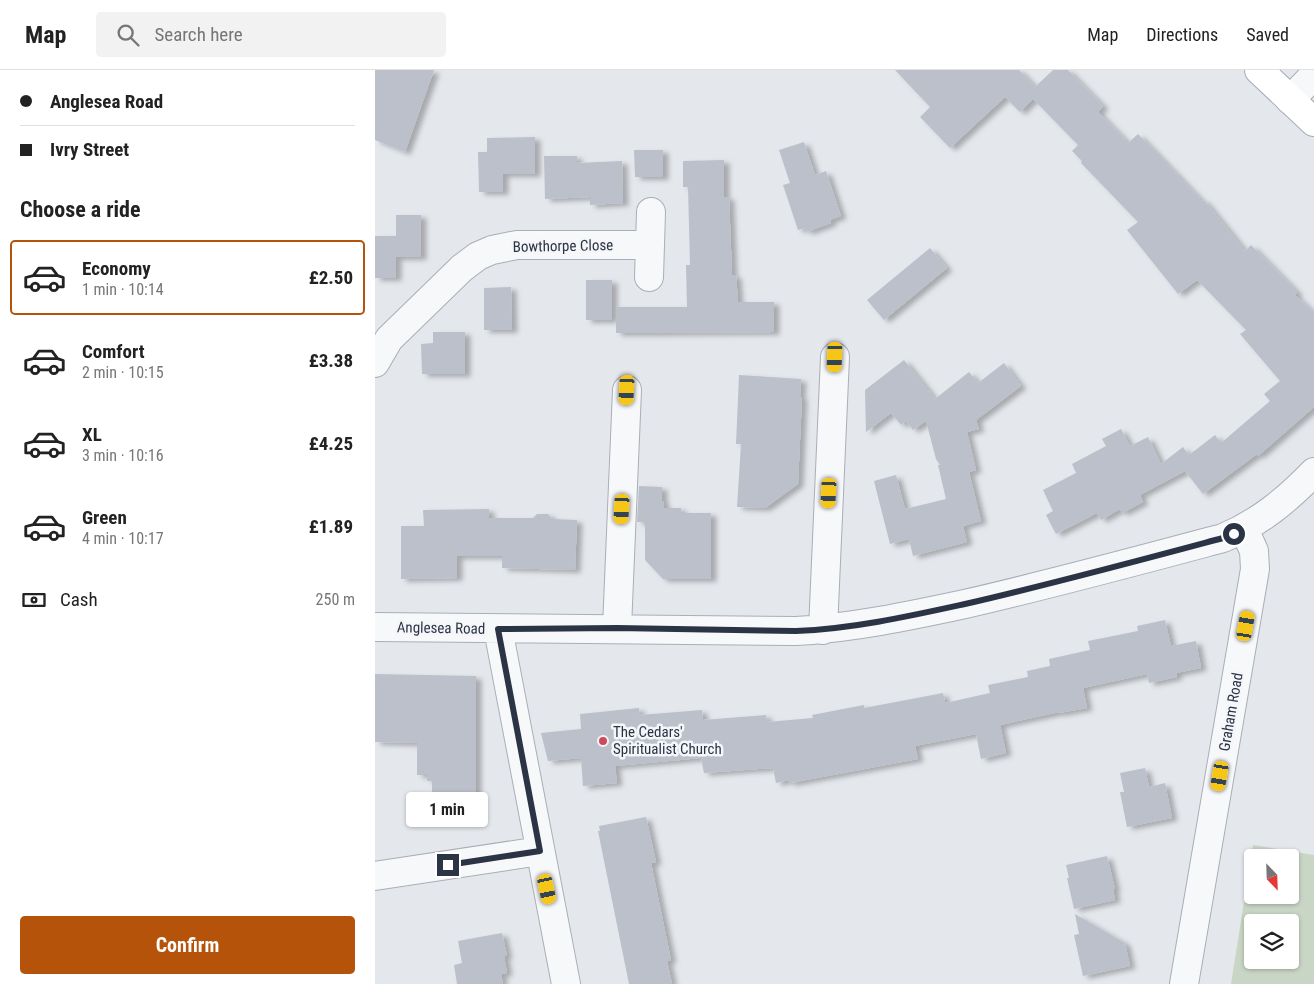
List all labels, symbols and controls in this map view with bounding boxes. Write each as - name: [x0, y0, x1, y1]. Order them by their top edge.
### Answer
- search box: [96, 12, 446, 57]
- text: Map: [25, 21, 66, 49]
- icon: search: [114, 21, 142, 49]
- text: Search here: [154, 23, 243, 46]
- text: Map: [1087, 24, 1118, 45]
- text: Directions: [1146, 24, 1218, 45]
- text: Saved: [1246, 24, 1289, 45]
- text: Anglesea Road: [50, 90, 163, 113]
- text: Ivry Street: [50, 138, 129, 161]
- text: Choose a ride: [20, 197, 141, 222]
- street label: Bowthorpe Close: [513, 236, 613, 256]
- icon: car: [22, 255, 67, 300]
- text: Economy: [82, 257, 151, 280]
- text: £2.50: [309, 266, 353, 289]
- text: 1 min · 10:14: [82, 280, 164, 299]
- icon: car: [22, 338, 67, 383]
- text: Comfort: [82, 340, 145, 363]
- car: [826, 342, 843, 372]
- text: £3.38: [309, 349, 353, 372]
- text: 2 min · 10:15: [82, 363, 164, 382]
- car: [618, 375, 635, 405]
- icon: car: [22, 421, 67, 466]
- text: XL: [82, 423, 102, 446]
- text: £4.25: [309, 432, 353, 455]
- text: 3 min · 10:16: [82, 446, 164, 465]
- car: [820, 478, 837, 508]
- car: [613, 494, 630, 524]
- icon: car: [22, 504, 67, 549]
- text: Green: [82, 506, 127, 529]
- text: £1.89: [309, 515, 353, 538]
- route start: [1223, 523, 1245, 545]
- text: 4 min · 10:17: [82, 529, 164, 548]
- icon: cash: [20, 586, 48, 614]
- text: Cash: [60, 588, 98, 611]
- text: 250 m: [316, 590, 355, 609]
- car: [1236, 610, 1255, 642]
- street label: Anglesea Road: [397, 618, 485, 638]
- street label: Graham Road: [1215, 671, 1247, 753]
- place label: The Cedars' Spiritualist Church: [613, 723, 722, 758]
- marker: The Cedars' Spiritualist Church: [597, 735, 609, 747]
- car: [1210, 760, 1229, 792]
- callout: 1 min: [407, 792, 489, 828]
- text: 1 min: [429, 800, 465, 819]
- north arrow: [1244, 849, 1299, 904]
- map controls: [1244, 849, 1299, 969]
- route end: [437, 854, 459, 876]
- car: [536, 873, 557, 905]
- button: layers: [1244, 914, 1299, 969]
- button: Confirm: [20, 916, 355, 974]

